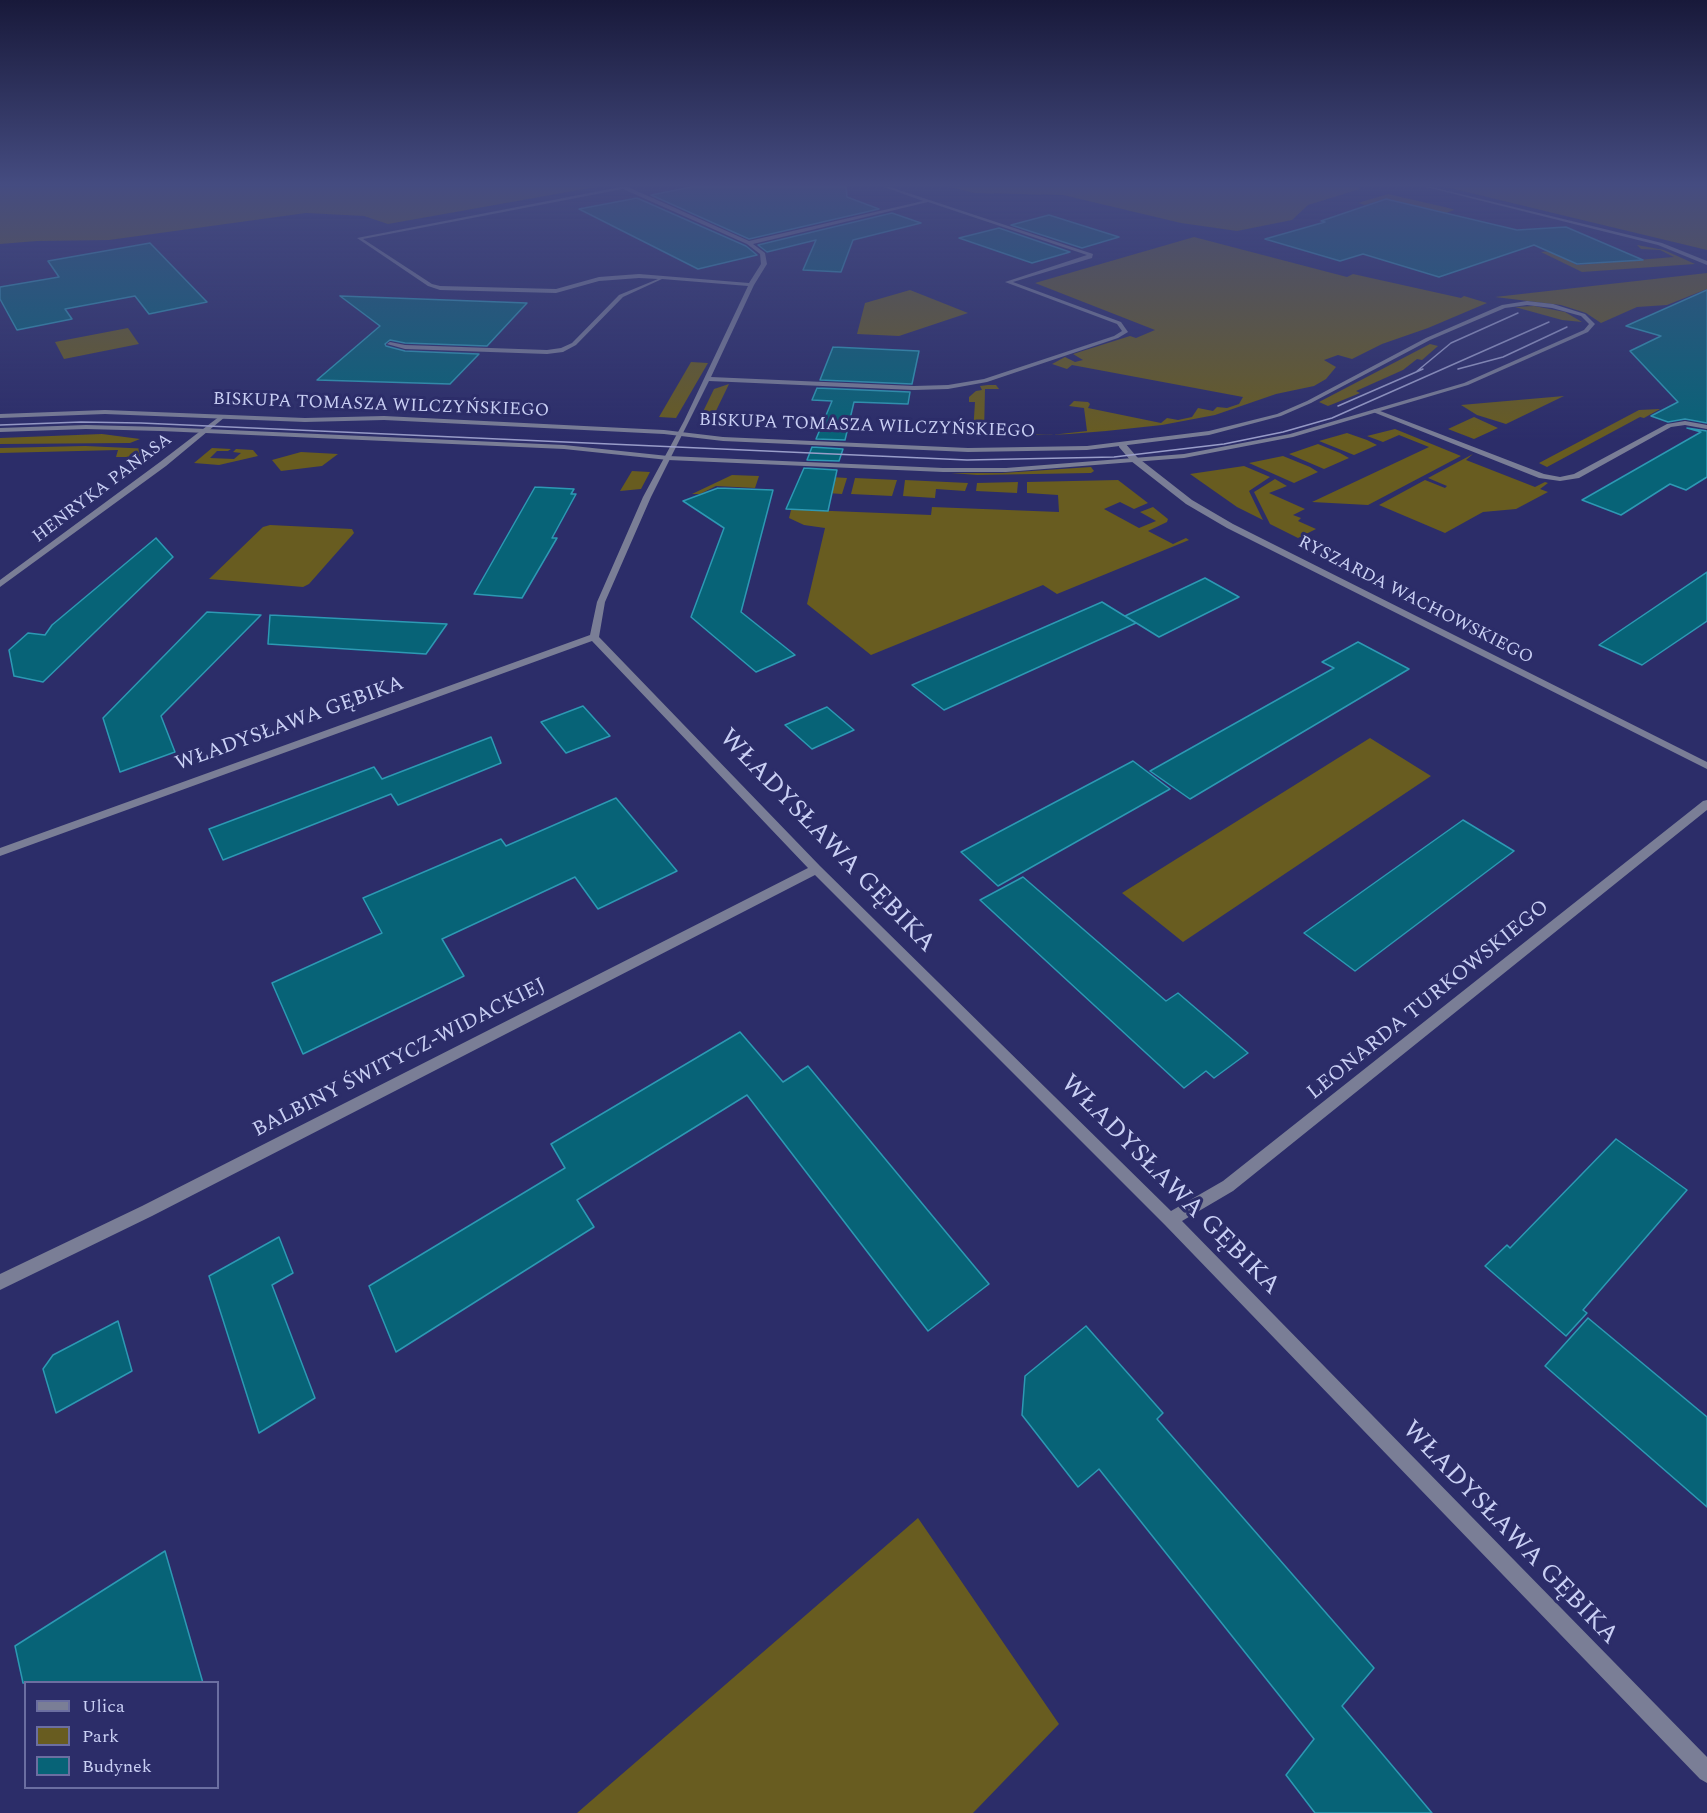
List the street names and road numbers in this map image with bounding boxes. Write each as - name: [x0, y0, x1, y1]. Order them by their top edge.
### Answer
- street label: BISKUPA TOMASZA WILCZYŃSKIEGO: [212, 389, 550, 423]
- street label: BISKUPA TOMASZA WILCZYŃSKIEGO: [698, 410, 1036, 444]
- street label: HENRYKA PANASA: [29, 430, 177, 548]
- street label: RYSZARDA WACHOWSKIEGO: [1294, 532, 1536, 670]
- street label: WŁADYSŁAWA GĘBIKA: [172, 672, 408, 778]
- street label: WŁADYSŁAWA GĘBIKA: [711, 724, 941, 960]
- street label: LEONARDA TURKOWSKIEGO: [1303, 896, 1555, 1106]
- street label: BALBINY ŚWITYCZ-WIDACKIEJ: [249, 974, 551, 1144]
- street label: WŁADYSŁAWA GĘBIKA: [1052, 1069, 1286, 1303]
- street label: WŁADYSŁAWA GĘBIKA: [1394, 1416, 1624, 1652]

